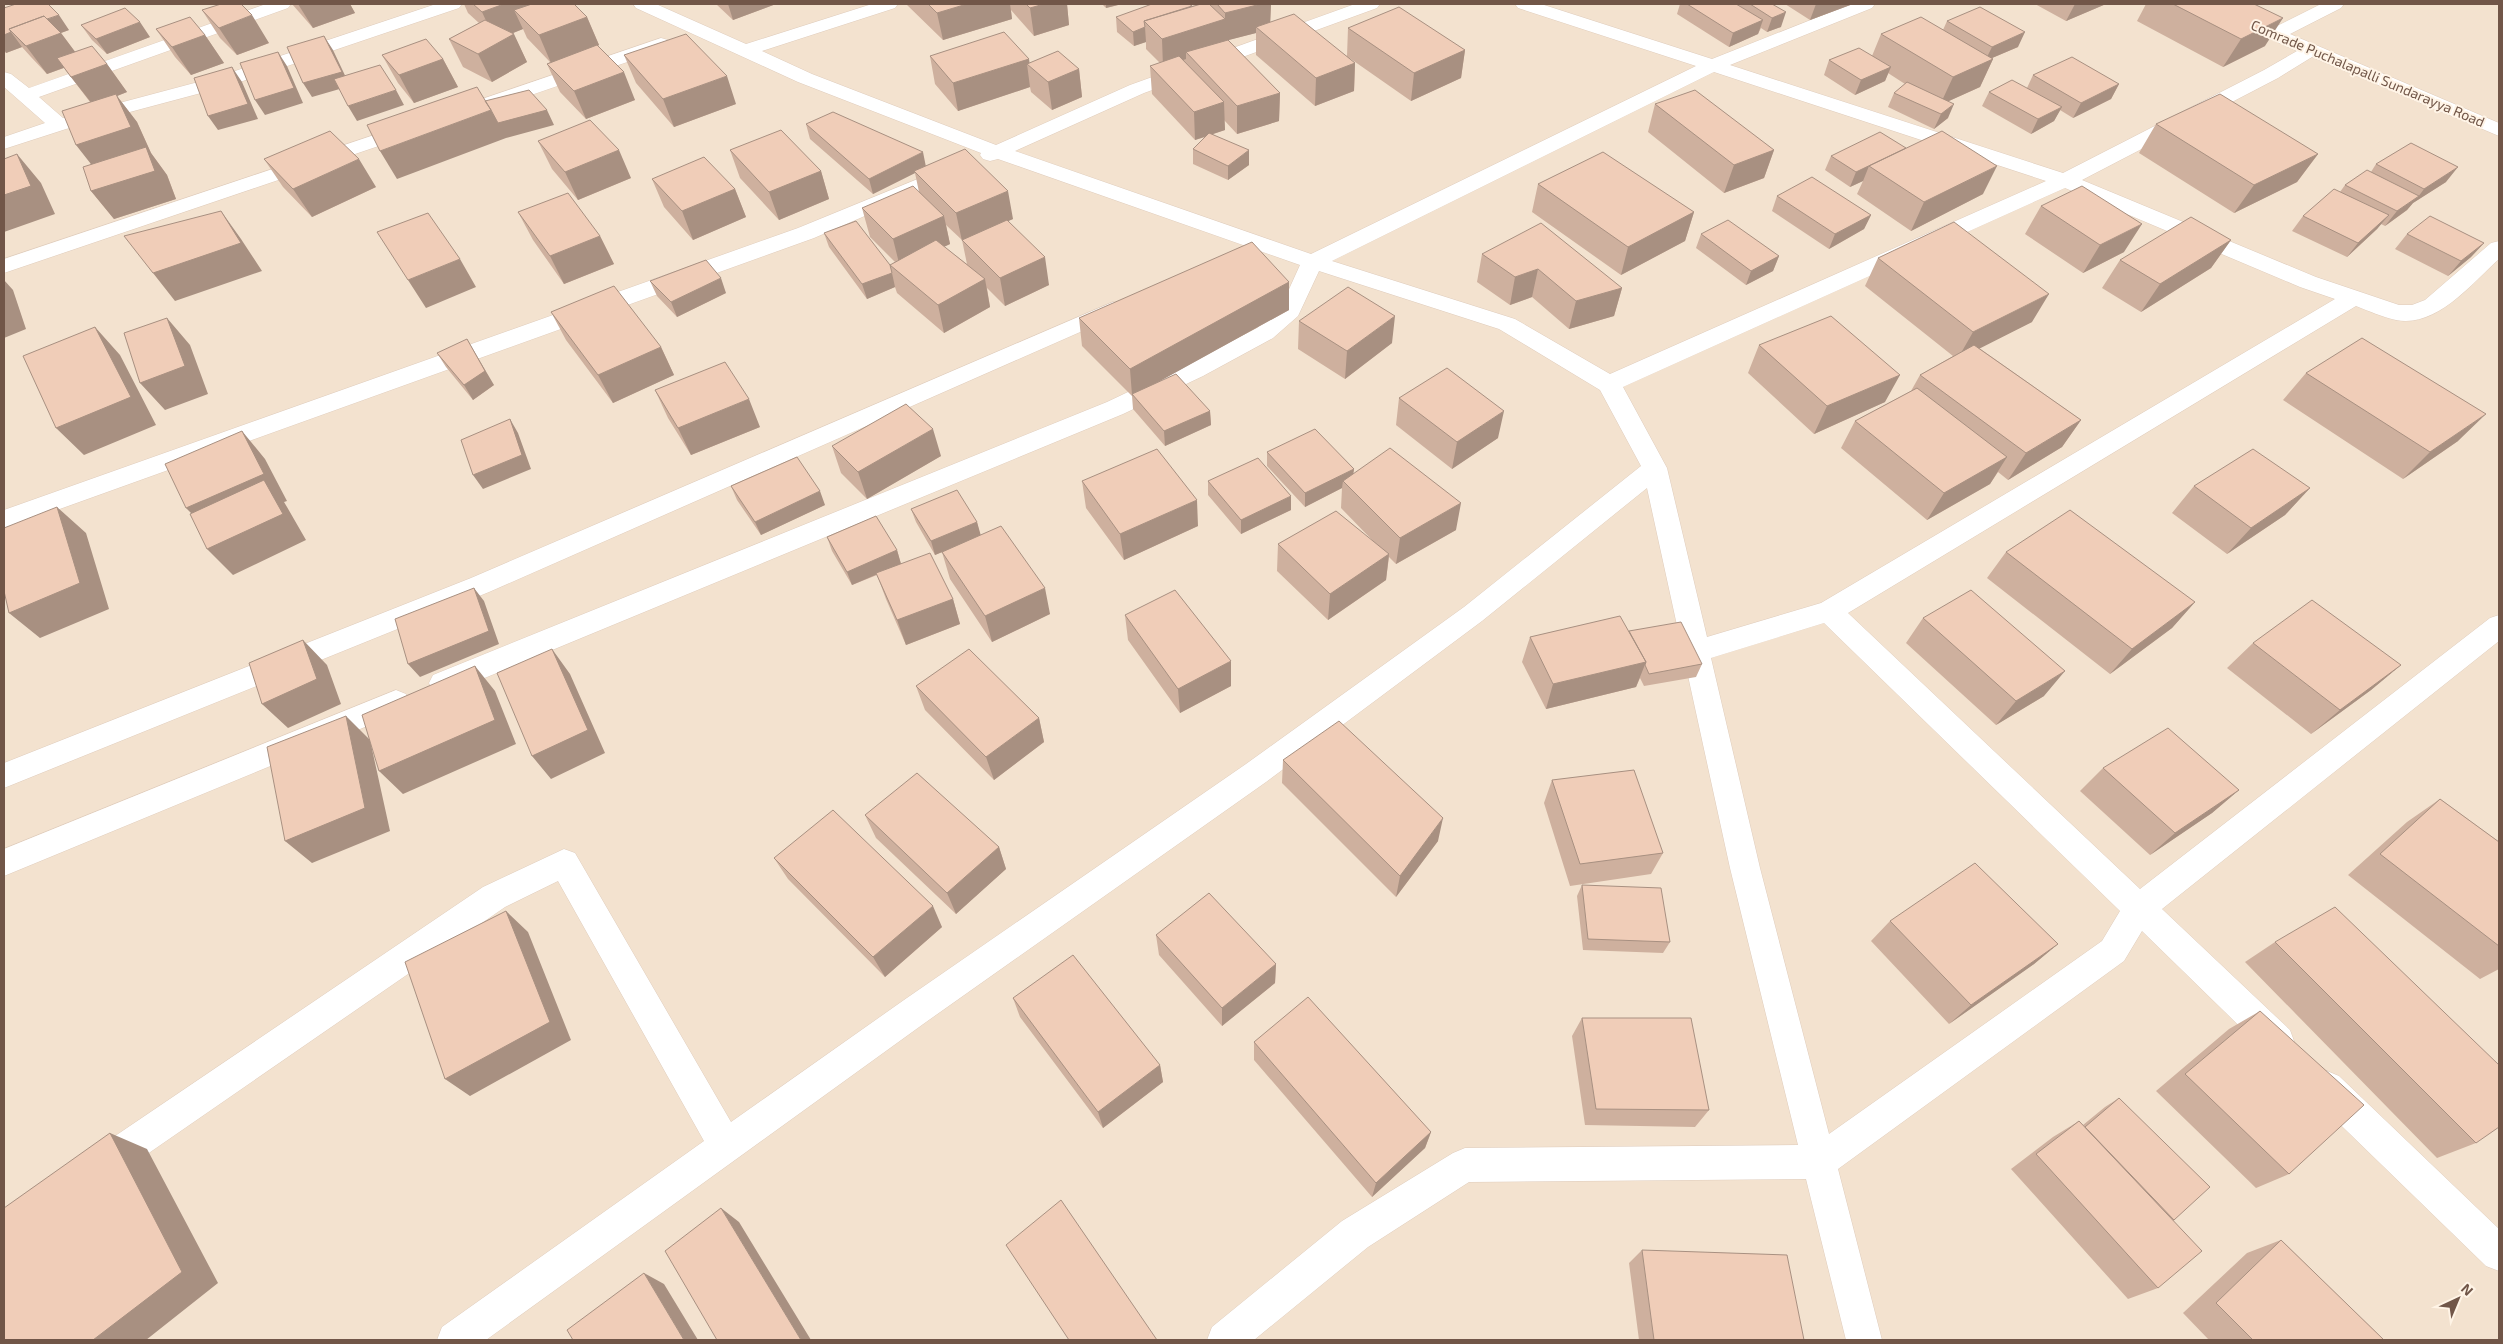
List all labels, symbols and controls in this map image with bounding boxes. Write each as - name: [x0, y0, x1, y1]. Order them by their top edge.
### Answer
- street label: Comrade Puchalapalli Sundarayya Road: [2249, 16, 2487, 130]
- north arrow: [2433, 1274, 2483, 1324]
- text: N: [2458, 1280, 2477, 1299]

